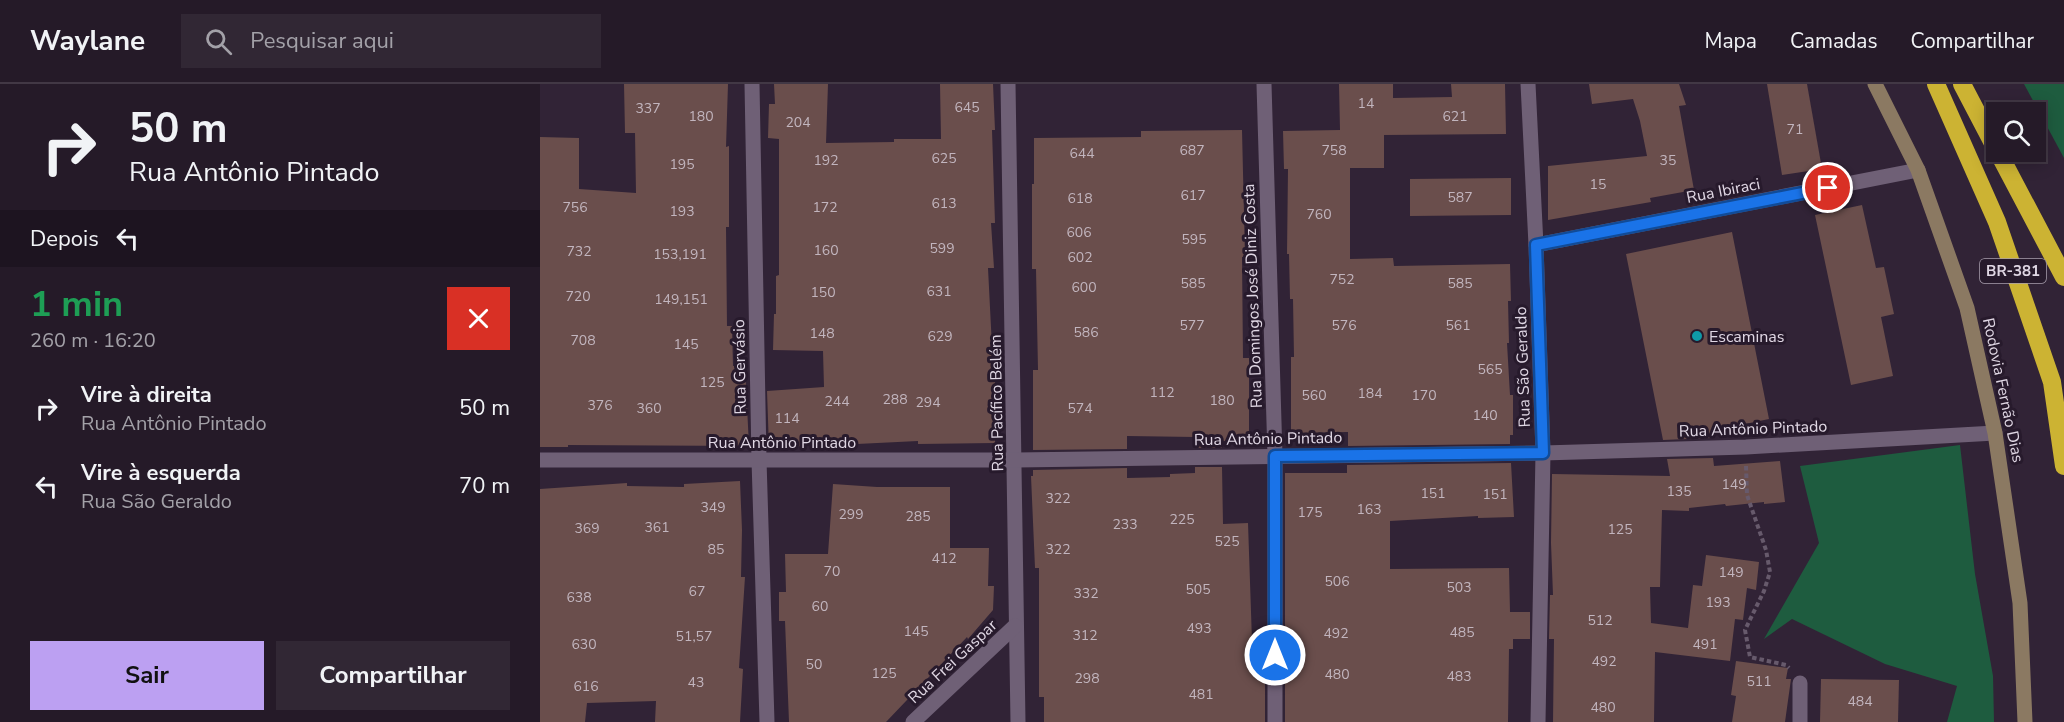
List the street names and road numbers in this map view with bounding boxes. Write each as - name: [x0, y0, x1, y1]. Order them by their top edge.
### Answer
- street label: Rua Ibiraci: [1684, 173, 1762, 209]
- street label: Rua Domingos José Diniz Costa: [1238, 183, 1268, 409]
- road number: BR-381: [1980, 259, 2046, 283]
- street label: Rua São Geraldo: [1510, 306, 1536, 428]
- street label: Rodovia Fernão Dias: [1977, 316, 2029, 464]
- street label: Rua Gervásio: [728, 319, 752, 415]
- street label: Rua Pacífico Belém: [985, 334, 1009, 472]
- street label: Rua Antônio Pintado: [1678, 415, 1828, 443]
- street label: Rua Antônio Pintado: [1194, 427, 1343, 451]
- street label: Rua Antônio Pintado: [708, 432, 856, 454]
- street label: Rua Frei Gaspar: [903, 615, 1002, 709]

